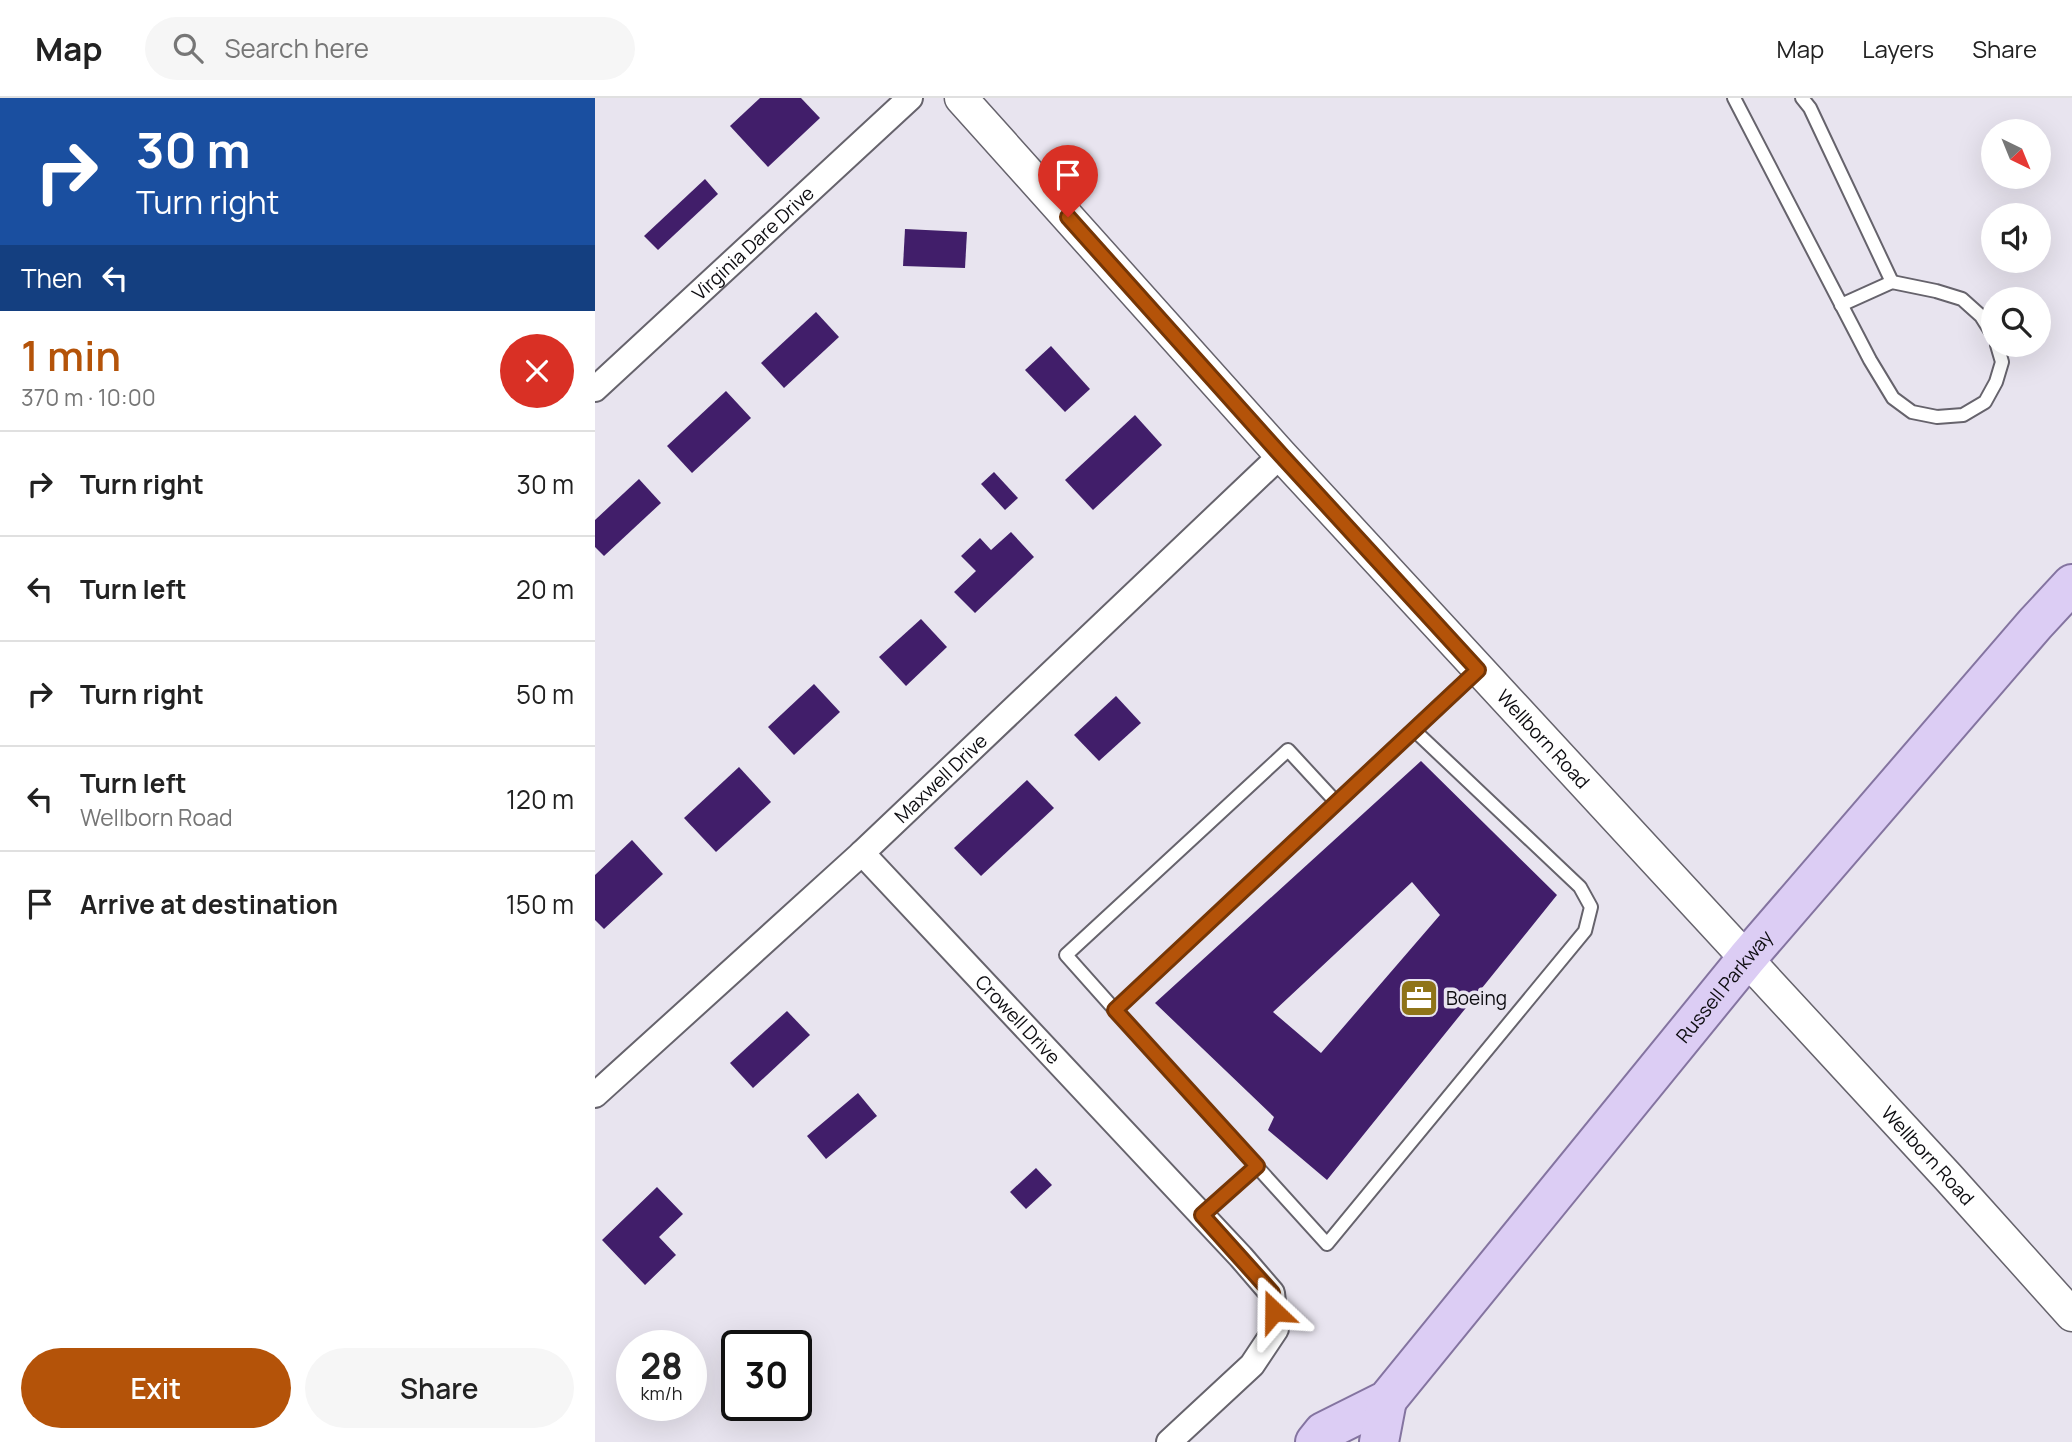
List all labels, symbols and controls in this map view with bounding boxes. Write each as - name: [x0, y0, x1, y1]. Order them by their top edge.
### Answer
- search box: [145, 17, 635, 80]
- text: Map: [35, 26, 103, 71]
- icon: search: [169, 29, 207, 67]
- text: Search here: [225, 30, 369, 66]
- text: Map: [1777, 32, 1824, 65]
- text: Layers: [1862, 32, 1934, 65]
- text: Share: [1972, 32, 2037, 65]
- text: 30 m: [136, 116, 251, 183]
- north arrow: [1981, 119, 2051, 189]
- map controls: [1981, 119, 2051, 357]
- icon: right: [21, 126, 112, 217]
- pin: [1038, 145, 1098, 217]
- icon: arrive: [1049, 156, 1087, 194]
- text: Turn right: [136, 180, 279, 224]
- street label: Virginia Dare Drive: [686, 180, 819, 306]
- button: sound: [1981, 203, 2051, 273]
- icon: left: [96, 259, 134, 297]
- text: Then: [21, 260, 82, 296]
- button: search: [1981, 287, 2051, 357]
- text: 1 min: [21, 326, 121, 384]
- button: close: [500, 334, 574, 408]
- text: 370 m · 10:00: [21, 381, 156, 413]
- icon: right: [21, 465, 59, 503]
- text: Turn right: [80, 466, 204, 502]
- text: 30 m: [517, 466, 574, 502]
- icon: left: [21, 570, 59, 608]
- text: Turn left: [80, 571, 187, 607]
- text: 20 m: [516, 571, 574, 607]
- icon: right: [21, 675, 59, 713]
- text: Turn right: [80, 676, 204, 712]
- text: 50 m: [516, 676, 574, 712]
- street label: Wellborn Road: [1491, 684, 1596, 794]
- street label: Maxwell Drive: [889, 728, 993, 829]
- text: Turn left: [80, 765, 187, 801]
- icon: left: [21, 780, 59, 818]
- text: 120 m: [506, 781, 574, 817]
- text: Wellborn Road: [80, 801, 233, 833]
- icon: arrive: [21, 885, 59, 923]
- text: Arrive at destination: [80, 886, 338, 922]
- text: 150 m: [506, 886, 574, 922]
- street label: Russell Parkway: [1670, 924, 1778, 1048]
- street label: Crowell Drive: [970, 969, 1066, 1070]
- office icon: Boeing: [1398, 977, 1440, 1019]
- place label: Boeing: [1446, 985, 1507, 1011]
- street label: Wellborn Road: [1876, 1100, 1980, 1211]
- position arrow: [1237, 1274, 1311, 1348]
- speed limit sign: 30: [721, 1330, 812, 1421]
- text: 28: [640, 1342, 683, 1390]
- button: Exit: [21, 1348, 291, 1428]
- button: Share: [305, 1348, 574, 1428]
- text: km/h: [641, 1381, 682, 1405]

